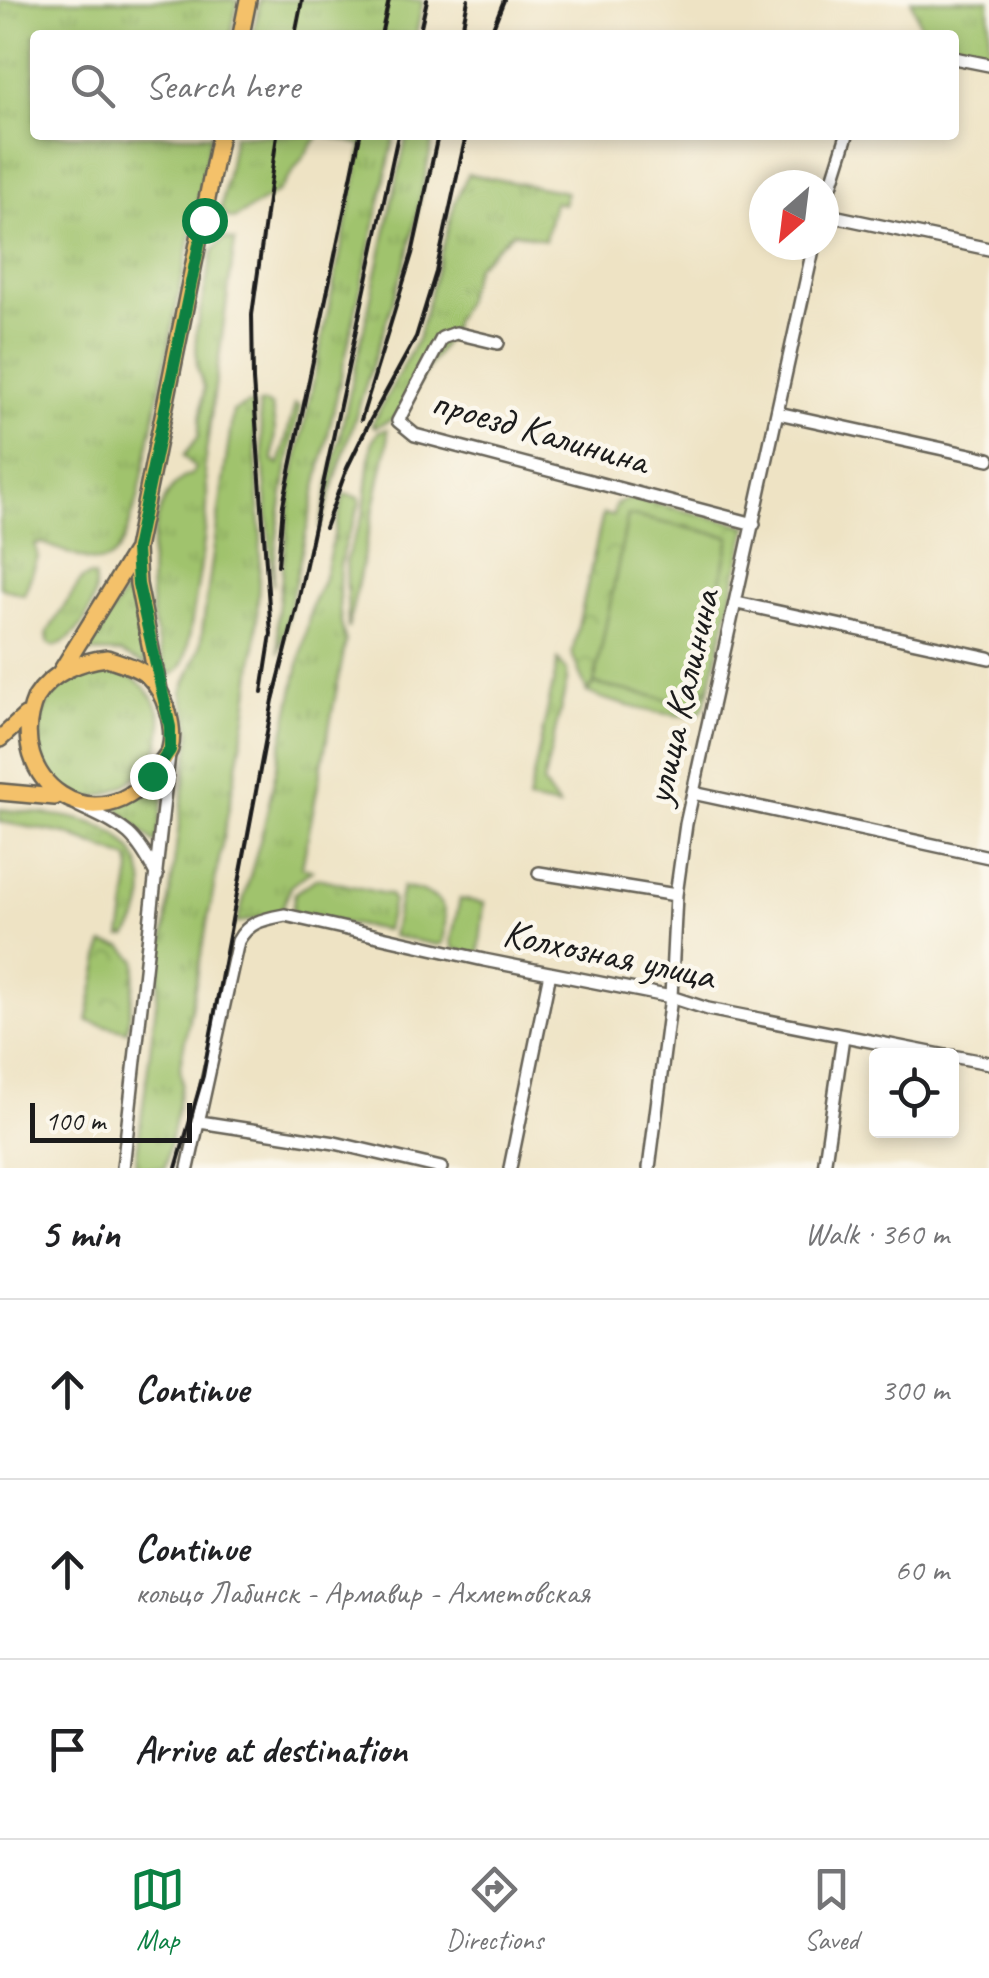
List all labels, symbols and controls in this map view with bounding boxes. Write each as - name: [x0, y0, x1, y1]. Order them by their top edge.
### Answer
- search box: [30, 30, 959, 140]
- icon: search: [65, 58, 120, 113]
- text: Search here: [145, 62, 300, 109]
- north arrow: [749, 170, 839, 260]
- route start: [182, 198, 228, 244]
- street label: проезд Калинина: [426, 376, 658, 487]
- street label: улица Калинина: [633, 583, 731, 811]
- route end: [130, 754, 176, 800]
- street label: Колхозная улица: [499, 907, 722, 1001]
- map controls: [869, 1048, 959, 1138]
- button: locate: [869, 1048, 959, 1138]
- scale bar: [30, 1098, 192, 1142]
- text: 100 m: [45, 1103, 105, 1138]
- text: 5 min: [40, 1207, 120, 1260]
- text: Walk · 360 m: [805, 1213, 949, 1254]
- icon: ahead: [40, 1362, 95, 1417]
- text: Continue: [135, 1366, 249, 1413]
- text: 300 m: [880, 1369, 949, 1410]
- text: Continue: [135, 1525, 249, 1572]
- icon: ahead: [40, 1542, 95, 1597]
- text: 60 m: [895, 1549, 949, 1590]
- text: кольцо Лабинск - Армавир - Ахметовская: [135, 1572, 590, 1613]
- icon: arrive: [40, 1722, 95, 1777]
- text: Arrive at destination: [135, 1726, 407, 1773]
- tab: Map: [130, 1862, 185, 1957]
- tab: Directions: [446, 1862, 543, 1957]
- tab: Saved: [804, 1862, 859, 1957]

